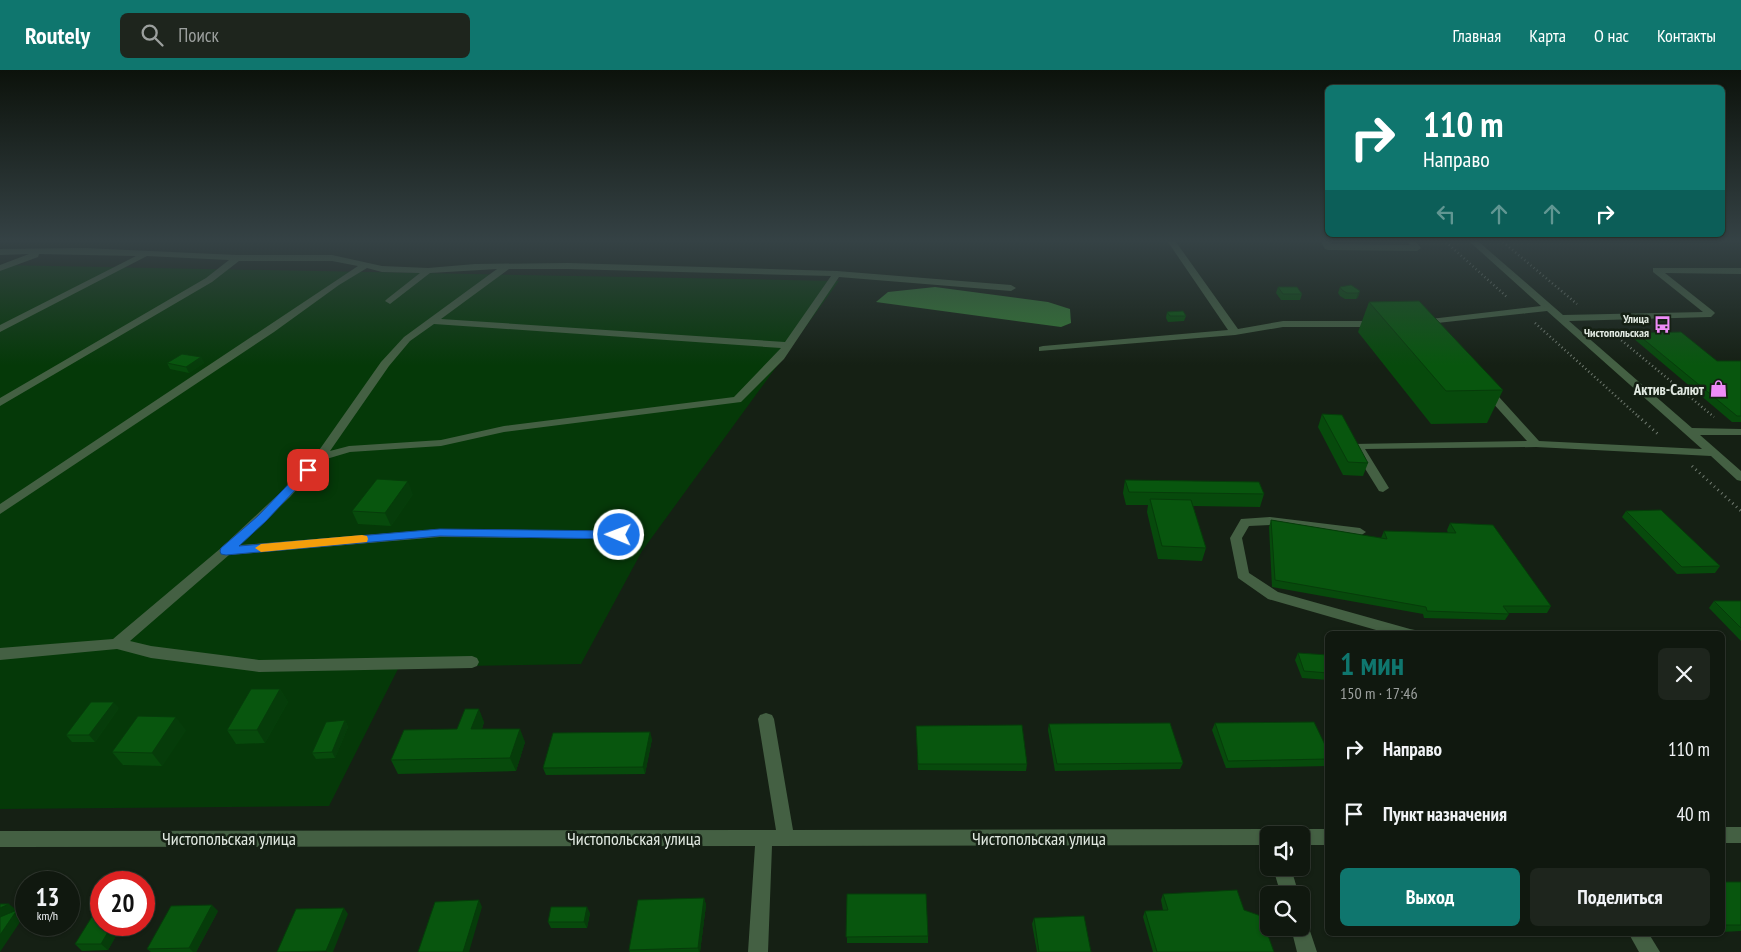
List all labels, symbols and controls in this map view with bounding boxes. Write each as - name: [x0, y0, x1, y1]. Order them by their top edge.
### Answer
- search box: [120, 13, 470, 58]
- text: Routely: [25, 20, 90, 51]
- icon: search: [138, 21, 166, 49]
- text: Поиск: [178, 23, 219, 47]
- text: Главная: [1453, 24, 1501, 47]
- text: Карта: [1529, 24, 1566, 47]
- text: О нас: [1594, 24, 1629, 47]
- text: Контакты: [1657, 24, 1716, 47]
- text: 110 m: [1423, 101, 1504, 147]
- icon: right: [1340, 105, 1405, 170]
- text: Направо: [1423, 145, 1490, 173]
- icon: left: [1432, 200, 1460, 228]
- icon: ahead: [1485, 200, 1513, 228]
- icon: ahead: [1538, 200, 1566, 228]
- icon: right: [1591, 200, 1619, 228]
- place label: Улица Чистопольская: [1584, 311, 1649, 340]
- bus stop icon: Улица Чистопольская: [1653, 315, 1673, 335]
- shop icon: Актив-Салют: [1708, 379, 1728, 399]
- place label: Актив-Салют: [1633, 380, 1705, 399]
- pin: [287, 449, 329, 491]
- icon: arrive: [294, 456, 322, 484]
- position arrow: [592, 508, 644, 560]
- text: 1 мин: [1340, 644, 1404, 683]
- button: close: [1658, 648, 1710, 700]
- text: 150 m · 17:46: [1340, 683, 1418, 703]
- icon: right: [1340, 735, 1368, 763]
- text: Направо: [1383, 737, 1442, 761]
- text: 110 m: [1668, 737, 1710, 761]
- icon: arrive: [1340, 800, 1368, 828]
- text: Пункт назначения: [1383, 802, 1507, 826]
- text: 40 m: [1677, 802, 1710, 826]
- map controls: [1260, 826, 1310, 936]
- button: sound: [1260, 826, 1310, 876]
- street label: Чистопольская улица: [162, 827, 296, 850]
- street label: Чистопольская улица: [567, 827, 701, 850]
- street label: Чистопольская улица: [972, 827, 1106, 850]
- button: Выход: [1340, 868, 1520, 926]
- button: Поделиться: [1530, 868, 1710, 926]
- speed limit sign: 20: [90, 871, 155, 936]
- text: 13: [36, 881, 59, 913]
- button: search: [1260, 886, 1310, 936]
- text: km/h: [37, 908, 58, 923]

